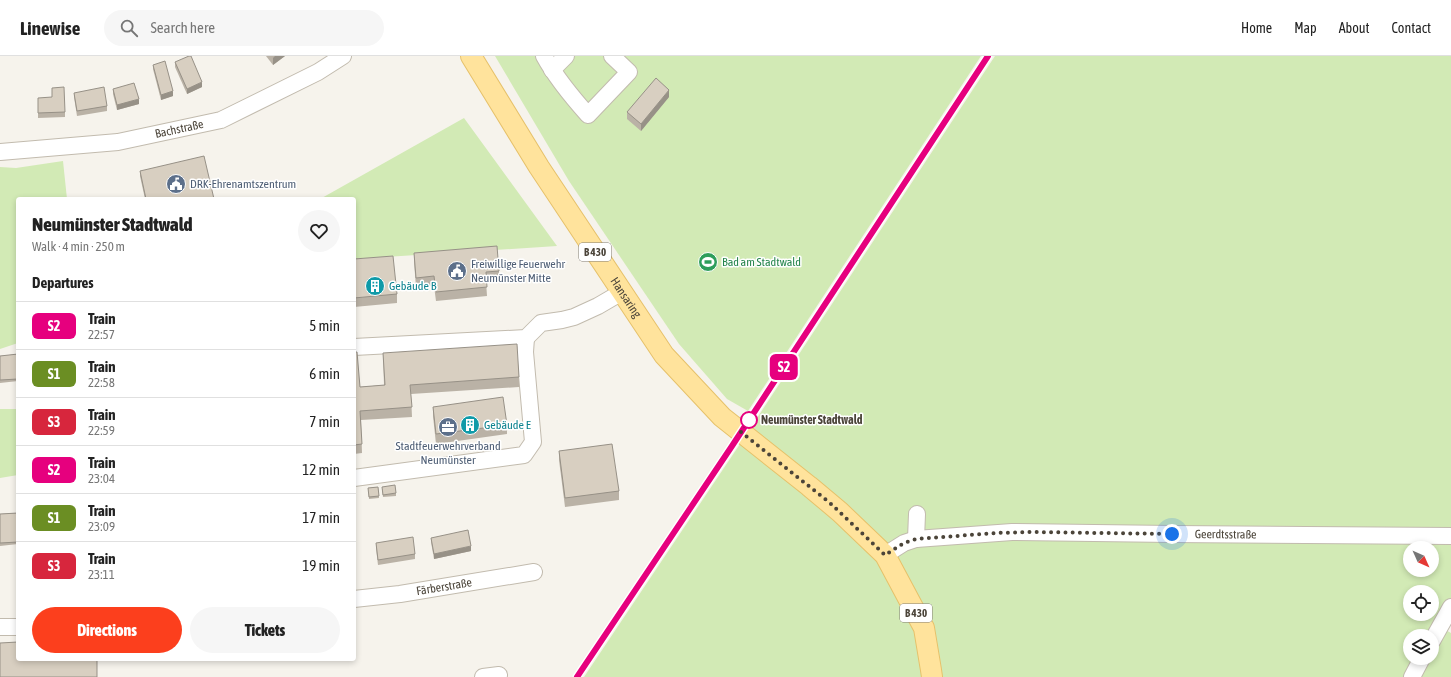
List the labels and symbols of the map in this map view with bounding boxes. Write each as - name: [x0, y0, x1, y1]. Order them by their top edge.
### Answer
- street label: Bachstraße: [154, 117, 205, 141]
- public building icon: DRK-Ehrenamtszentrum: [165, 173, 187, 195]
- place label: DRK-Ehrenamtszentrum: [190, 177, 296, 191]
- road number: B 430: [579, 243, 611, 261]
- sports icon: Bad am Stadtwald: [697, 251, 719, 273]
- place label: Bad am Stadtwald: [722, 255, 801, 269]
- place label: Freiwillige Feuerwehr Neumünster Mitte: [471, 257, 566, 285]
- public building icon: Freiwillige Feuerwehr Neumünster Mitte: [446, 260, 468, 282]
- building icon: Gebäude B: [364, 275, 386, 297]
- street label: Hansaring: [607, 275, 645, 321]
- place label: Gebäude B: [389, 279, 437, 293]
- line badge: S2: [766, 354, 802, 380]
- marker: Neumünster Stadtwald: [740, 411, 758, 429]
- place label: Neumünster Stadtwald: [761, 413, 863, 427]
- building icon: Gebäude E: [459, 414, 481, 436]
- office icon: Stadtfeuerwehrverband Neumünster: [437, 416, 459, 438]
- place label: Gebäude E: [484, 418, 531, 432]
- place label: Stadtfeuerwehrverband Neumünster: [395, 439, 501, 467]
- your location: [1162, 524, 1182, 544]
- street label: Geerdtsstraße: [1195, 527, 1257, 542]
- north arrow: [1403, 541, 1439, 577]
- street label: Färberstraße: [415, 575, 473, 598]
- road number: B 430: [900, 604, 932, 622]

